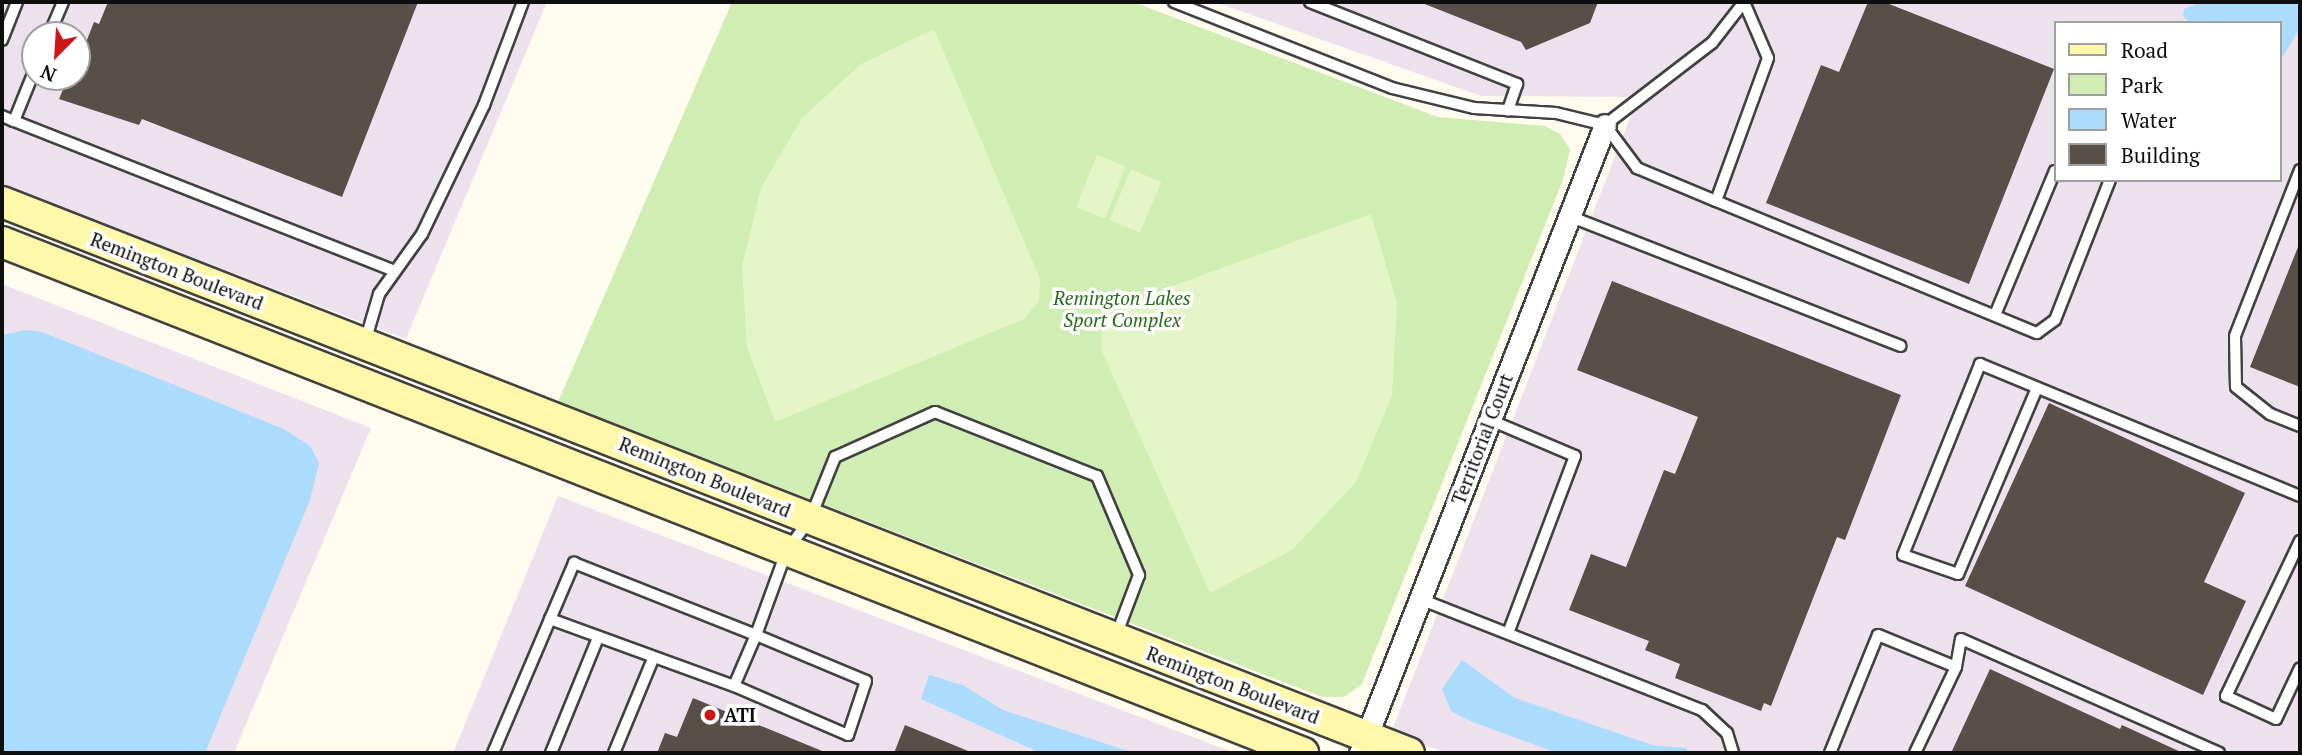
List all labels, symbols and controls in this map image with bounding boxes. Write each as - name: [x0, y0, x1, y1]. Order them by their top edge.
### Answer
- north arrow: [21, 21, 91, 91]
- legend: [2054, 21, 2281, 182]
- text: Road: [2121, 36, 2168, 64]
- text: N: [36, 59, 60, 88]
- text: Park: [2121, 71, 2163, 99]
- text: Water: [2121, 106, 2176, 134]
- text: Building: [2121, 141, 2200, 169]
- street label: Remington Boulevard: [87, 228, 267, 314]
- park label: Remington Lakes Sport Complex: [1053, 287, 1191, 331]
- street label: Territorial Court: [1447, 370, 1517, 508]
- street label: Remington Boulevard: [616, 432, 794, 522]
- street label: Remington Boulevard: [1143, 642, 1323, 728]
- place label: ATI: [724, 704, 756, 726]
- marker: ATI: [702, 707, 718, 723]

